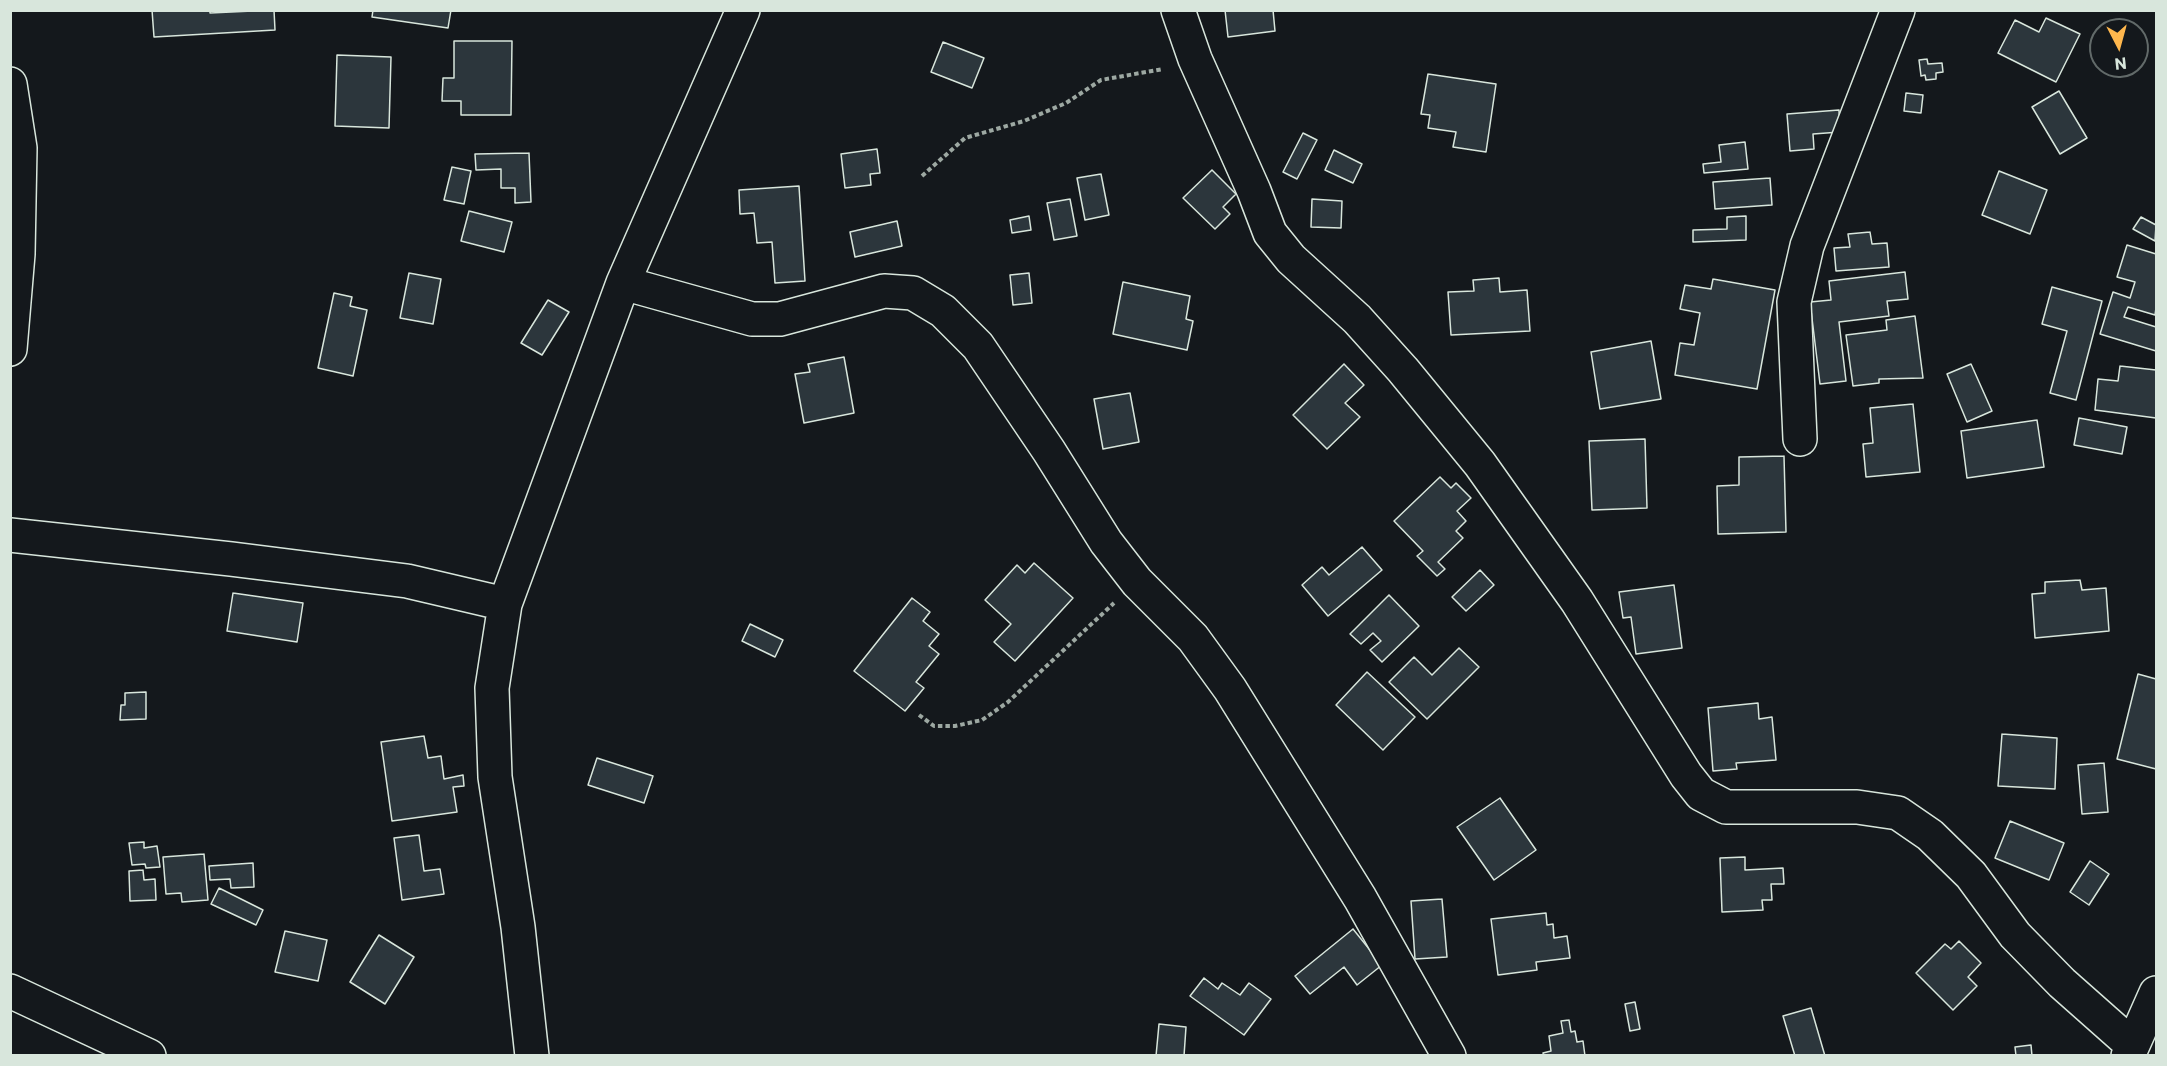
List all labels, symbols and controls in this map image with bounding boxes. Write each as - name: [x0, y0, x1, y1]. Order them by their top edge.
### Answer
- north arrow: [2089, 18, 2149, 78]
- text: N: [2114, 54, 2128, 74]

